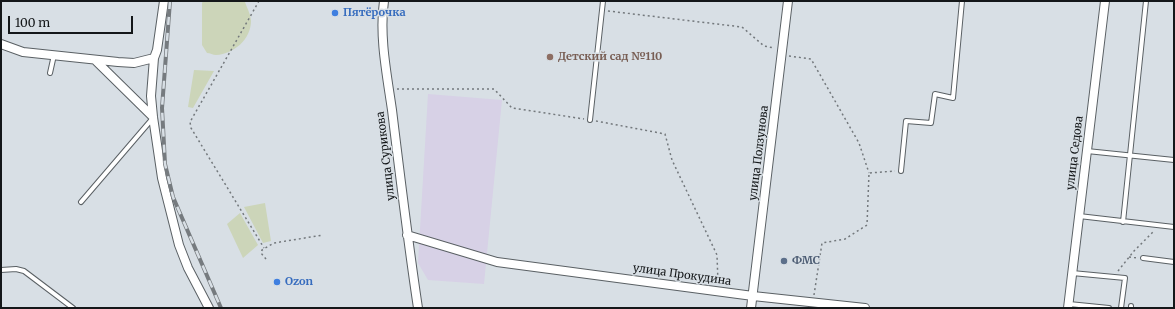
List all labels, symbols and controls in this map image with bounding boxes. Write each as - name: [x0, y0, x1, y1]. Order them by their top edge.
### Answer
- place label: Пятёрочка: [343, 6, 406, 20]
- scale bar: [10, 8, 135, 34]
- marker: Пятёрочка: [330, 8, 340, 18]
- text: 100 m: [15, 15, 50, 30]
- place label: Детский сад №110: [558, 50, 662, 64]
- marker: Детский сад №110: [545, 52, 555, 62]
- street label: улица Ползунова: [747, 105, 771, 201]
- street label: улица Сурикова: [374, 111, 398, 201]
- street label: улица Седова: [1064, 115, 1086, 191]
- place label: ФМС: [792, 254, 820, 268]
- marker: ФМС: [779, 256, 789, 266]
- street label: улица Прокудина: [632, 262, 732, 288]
- place label: Ozon: [285, 275, 313, 289]
- marker: Ozon: [272, 277, 282, 287]

